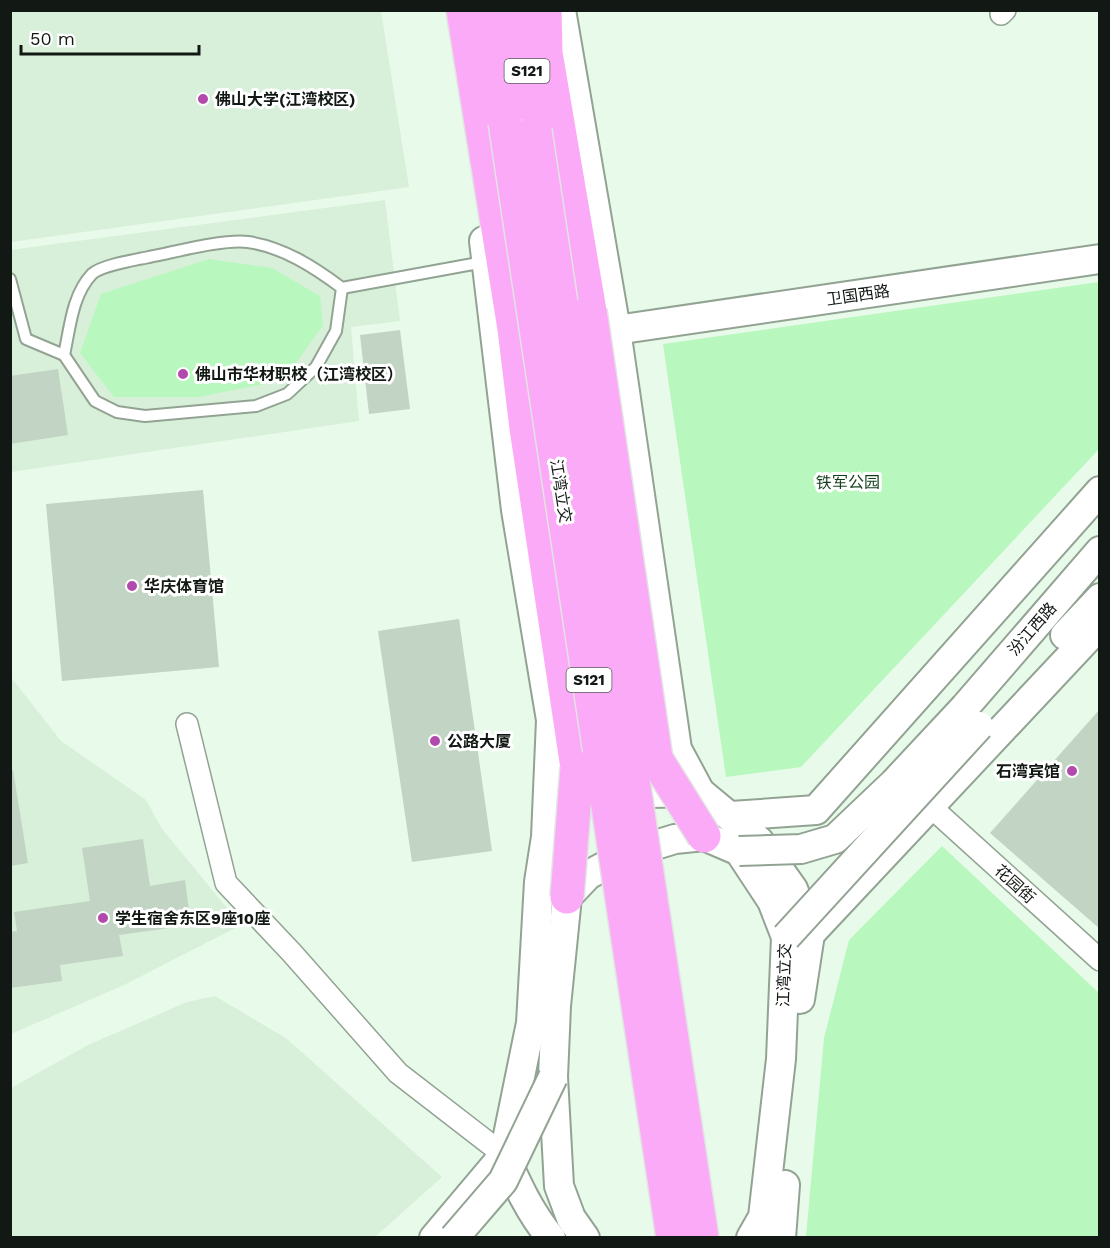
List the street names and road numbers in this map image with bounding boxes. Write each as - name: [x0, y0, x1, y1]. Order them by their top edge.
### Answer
- road number: S121: [504, 59, 550, 83]
- street label: 卫国西路: [825, 281, 891, 309]
- street label: 江湾立交: [547, 458, 575, 524]
- street label: 汾江西路: [1004, 599, 1060, 659]
- road number: S121: [566, 668, 612, 692]
- street label: 花园街: [991, 861, 1039, 907]
- street label: 江湾立交: [773, 943, 795, 1007]

